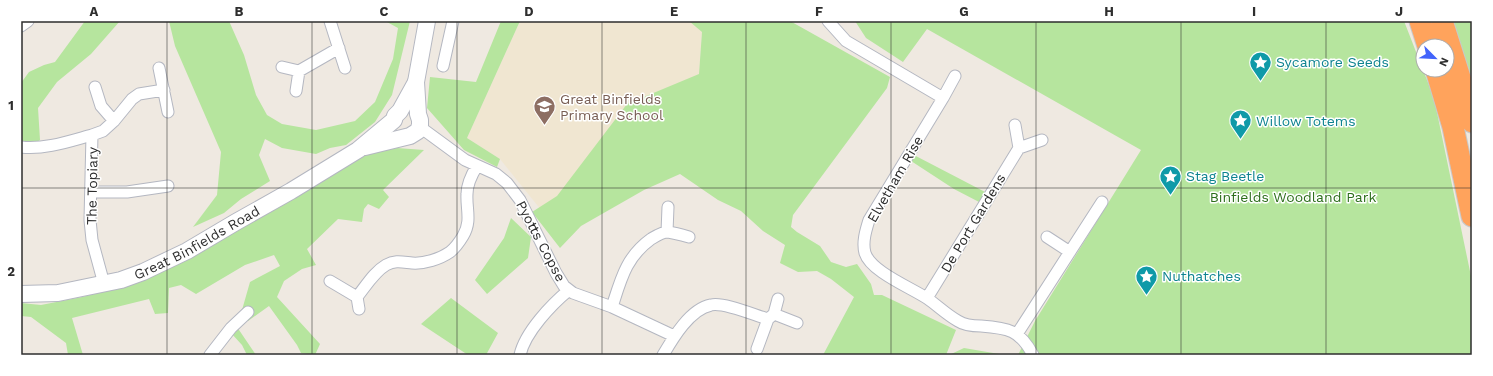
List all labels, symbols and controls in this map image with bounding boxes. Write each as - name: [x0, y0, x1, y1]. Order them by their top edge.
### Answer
- text: A: [90, 4, 99, 19]
- text: B: [235, 4, 244, 19]
- text: C: [380, 4, 389, 19]
- text: D: [524, 4, 534, 19]
- text: E: [670, 4, 678, 19]
- text: F: [815, 4, 823, 19]
- text: G: [959, 4, 969, 19]
- text: H: [1104, 4, 1114, 19]
- text: I: [1252, 4, 1256, 19]
- text: J: [1395, 4, 1403, 19]
- north arrow: [1415, 38, 1455, 78]
- place icon: Sycamore Seeds: [1248, 49, 1274, 82]
- place label: Sycamore Seeds: [1276, 54, 1389, 70]
- text: N: [1436, 55, 1451, 68]
- place label: Great Binfields Primary School: [560, 91, 664, 123]
- school or university icon: Great Binfields Primary School: [531, 94, 557, 127]
- text: 1: [8, 98, 14, 113]
- place icon: Willow Totems: [1228, 108, 1254, 141]
- place label: Willow Totems: [1256, 113, 1356, 129]
- street label: Elvetham Rise: [864, 133, 926, 225]
- street label: The Topiary: [83, 146, 101, 225]
- place icon: Stag Beetle: [1157, 163, 1183, 196]
- place label: Stag Beetle: [1186, 168, 1264, 184]
- street label: De Port Gardens: [937, 171, 1009, 275]
- park label: Binfields Woodland Park: [1210, 189, 1376, 205]
- street label: Pyotts Copse: [513, 198, 569, 284]
- street label: Great Binfields Road: [132, 202, 262, 283]
- place icon: Nuthatches: [1133, 263, 1159, 296]
- text: 2: [7, 264, 15, 279]
- place label: Nuthatches: [1162, 268, 1241, 284]

